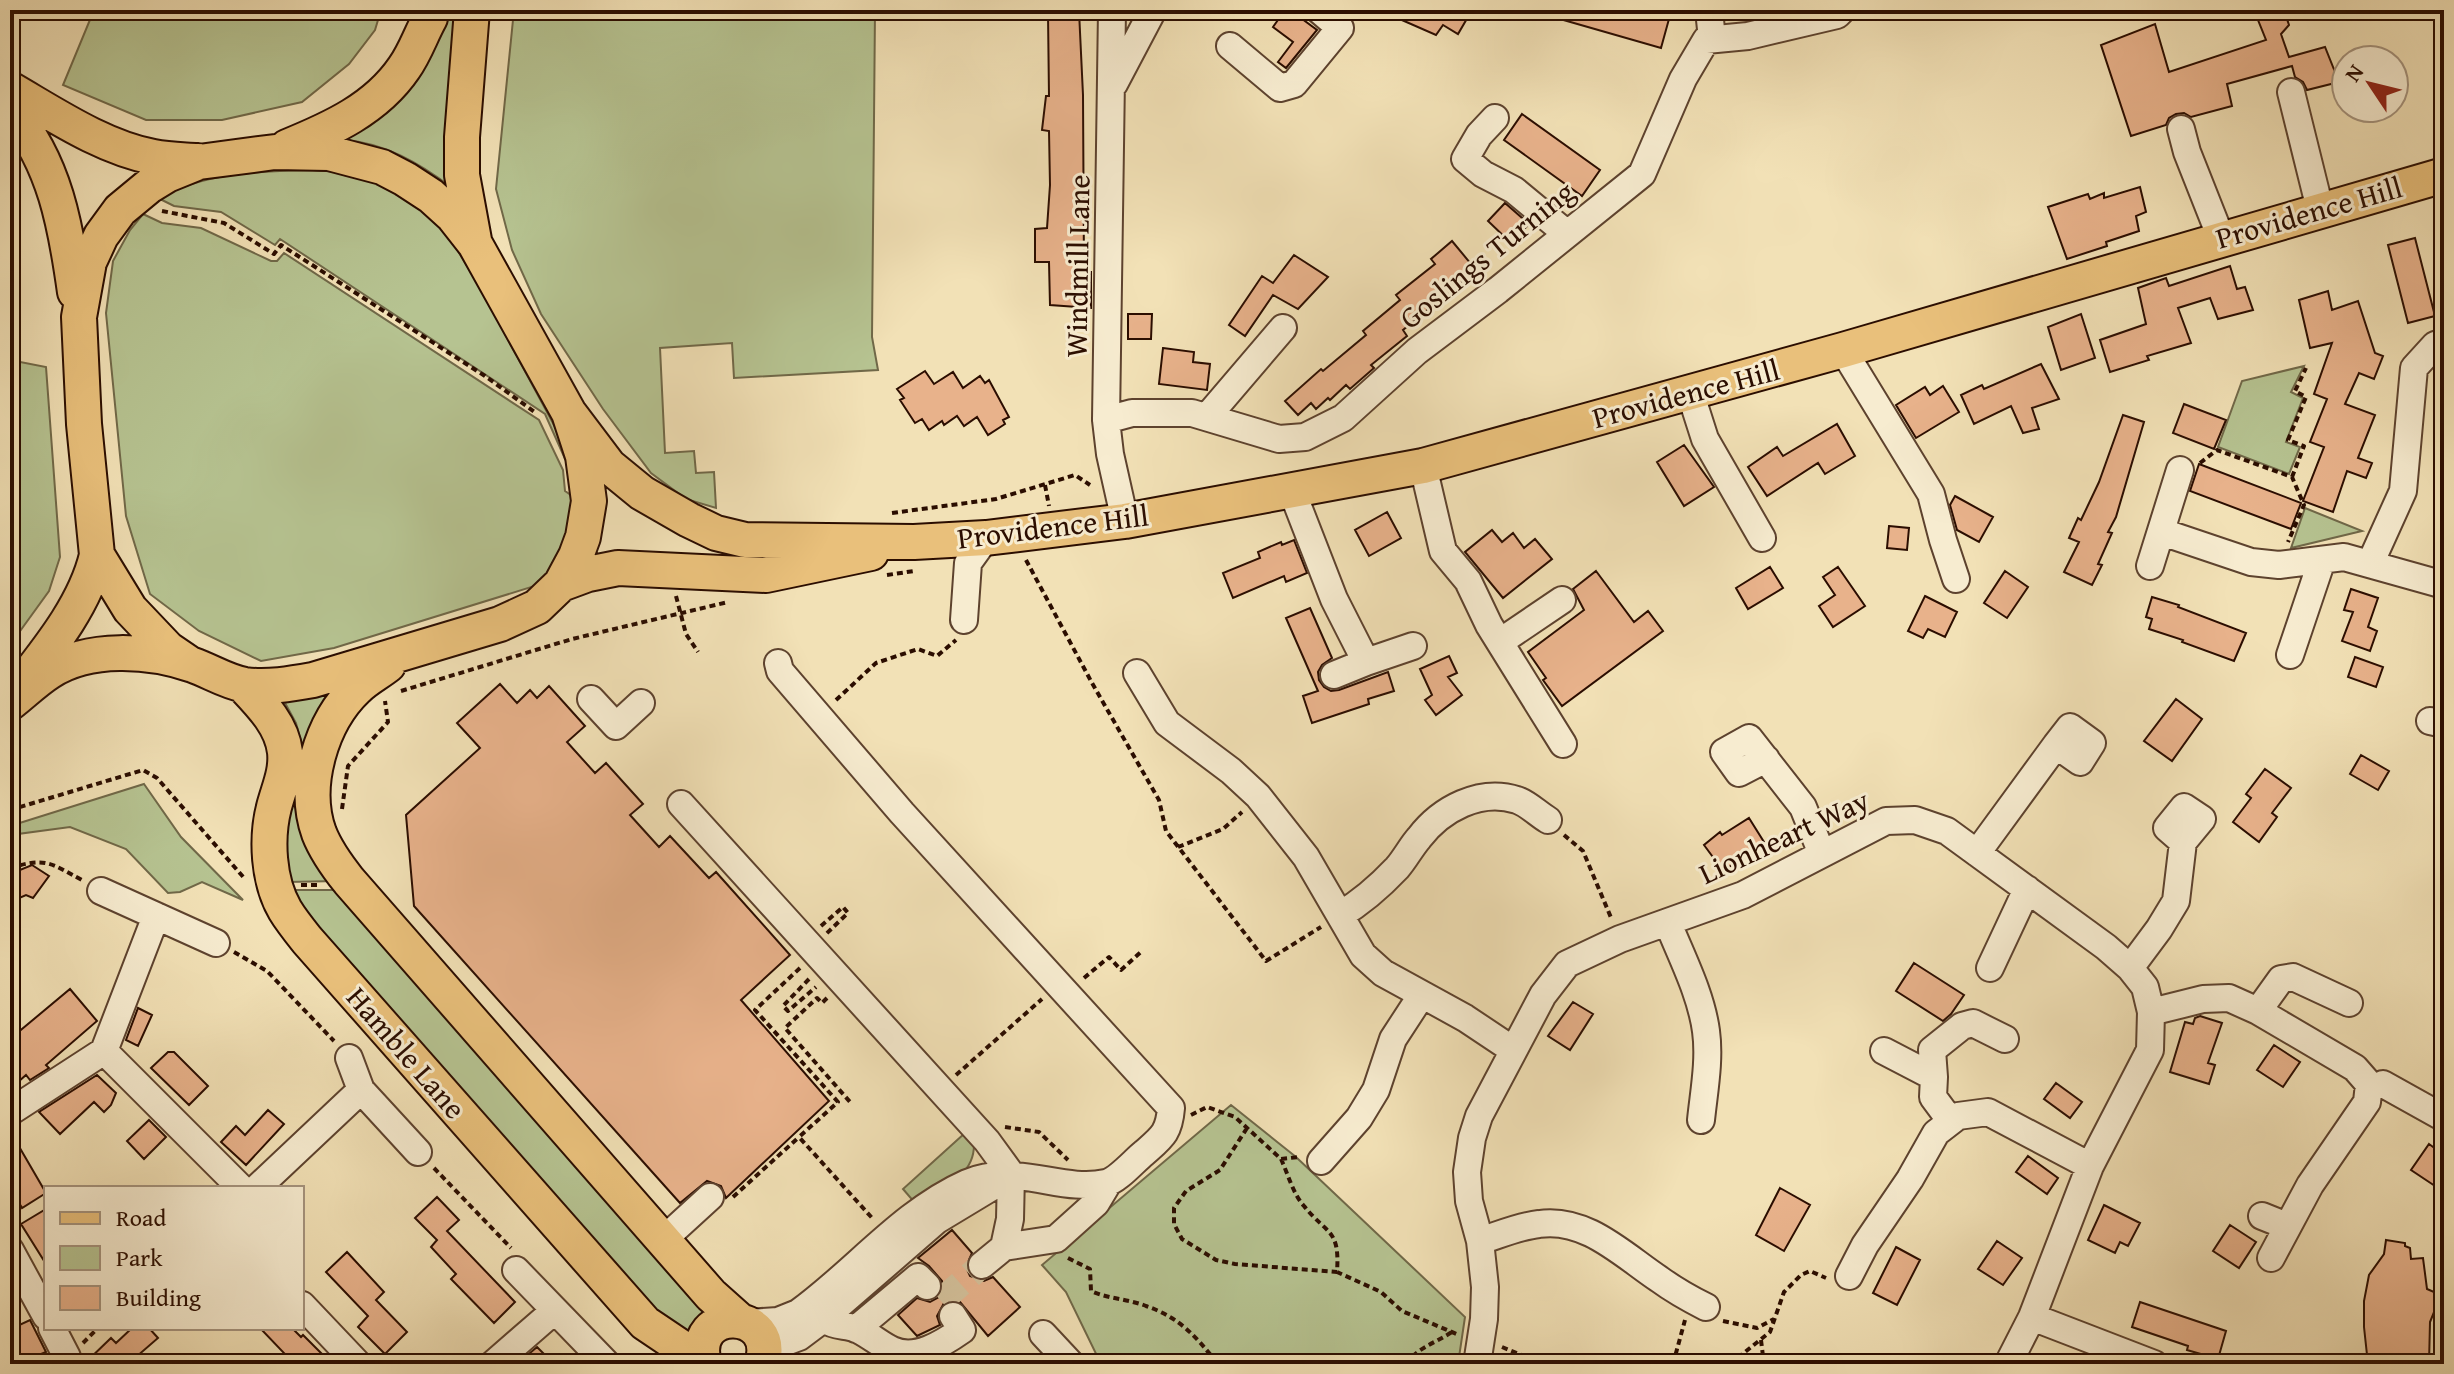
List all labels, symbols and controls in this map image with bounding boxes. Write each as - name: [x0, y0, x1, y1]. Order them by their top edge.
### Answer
- north arrow: [2330, 44, 2410, 124]
- text: N: [2336, 57, 2371, 88]
- street label: Providence Hill: [2210, 164, 2407, 260]
- street label: Goslings Turning: [1389, 170, 1584, 339]
- street label: Windmill Lane: [1053, 174, 1101, 358]
- street label: Providence Hill: [1587, 347, 1784, 439]
- street label: Providence Hill: [955, 492, 1151, 560]
- street label: Lionheart Way: [1691, 777, 1876, 895]
- street label: Hamble Lane: [337, 976, 477, 1128]
- legend: [44, 1186, 304, 1330]
- text: Road: [116, 1200, 166, 1235]
- text: Park: [116, 1240, 163, 1275]
- text: Building: [116, 1280, 201, 1315]

